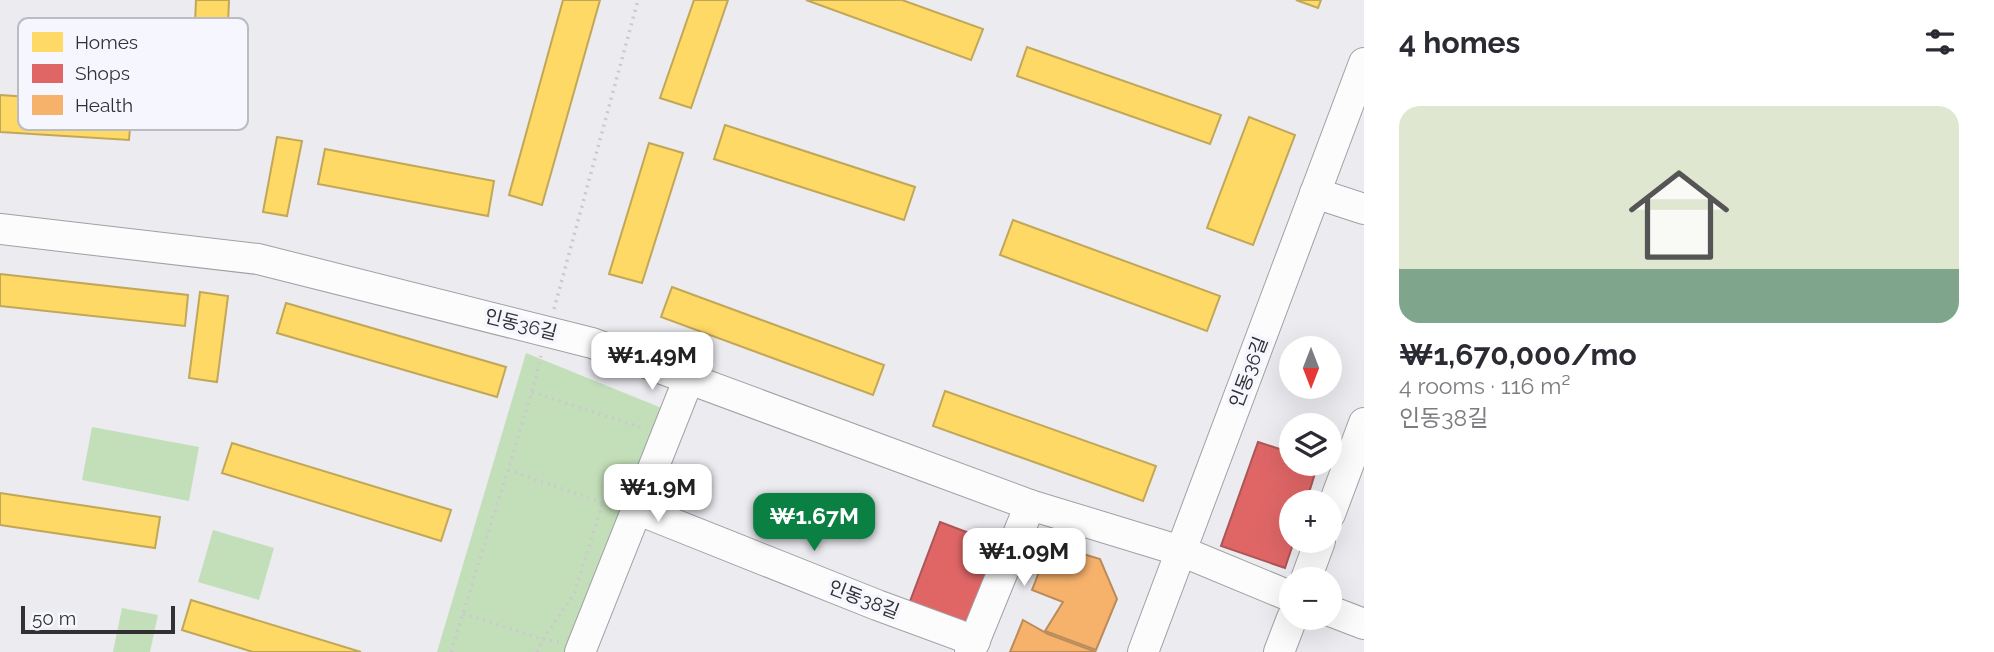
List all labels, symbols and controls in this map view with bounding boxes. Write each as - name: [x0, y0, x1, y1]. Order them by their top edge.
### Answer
- legend: [18, 18, 248, 130]
- icon: filters: [1921, 23, 1959, 61]
- text: 4 homes: [1399, 25, 1520, 60]
- text: Homes: [75, 31, 138, 53]
- text: Shops: [75, 62, 130, 84]
- text: Health: [75, 94, 133, 116]
- icon: home: [1616, 152, 1742, 278]
- street label: 인동36길: [482, 304, 560, 344]
- pin: ₩1.49M: [595, 332, 709, 392]
- street label: 인동36길: [1224, 333, 1272, 411]
- north arrow: [1279, 336, 1342, 399]
- map controls: [1279, 336, 1342, 630]
- text: ₩1,670,000/mo: [1399, 337, 1637, 372]
- text: ₩1.49M: [607, 341, 697, 368]
- text: 4 rooms · 116 m²: [1399, 372, 1570, 399]
- text: 인동38길: [1399, 404, 1488, 431]
- button: layers: [1279, 413, 1342, 476]
- pin: ₩1.9M: [609, 464, 707, 524]
- text: ₩1.9M: [620, 473, 696, 500]
- button: +: [1279, 490, 1342, 553]
- pin: ₩1.67M: [757, 494, 871, 553]
- text: ₩1.67M: [769, 502, 859, 529]
- pin: ₩1.09M: [967, 528, 1081, 588]
- text: ₩1.09M: [979, 537, 1069, 564]
- button: −: [1279, 567, 1342, 630]
- street label: 인동38길: [826, 575, 902, 623]
- scale bar: [21, 603, 175, 635]
- text: 50 m: [32, 607, 76, 629]

